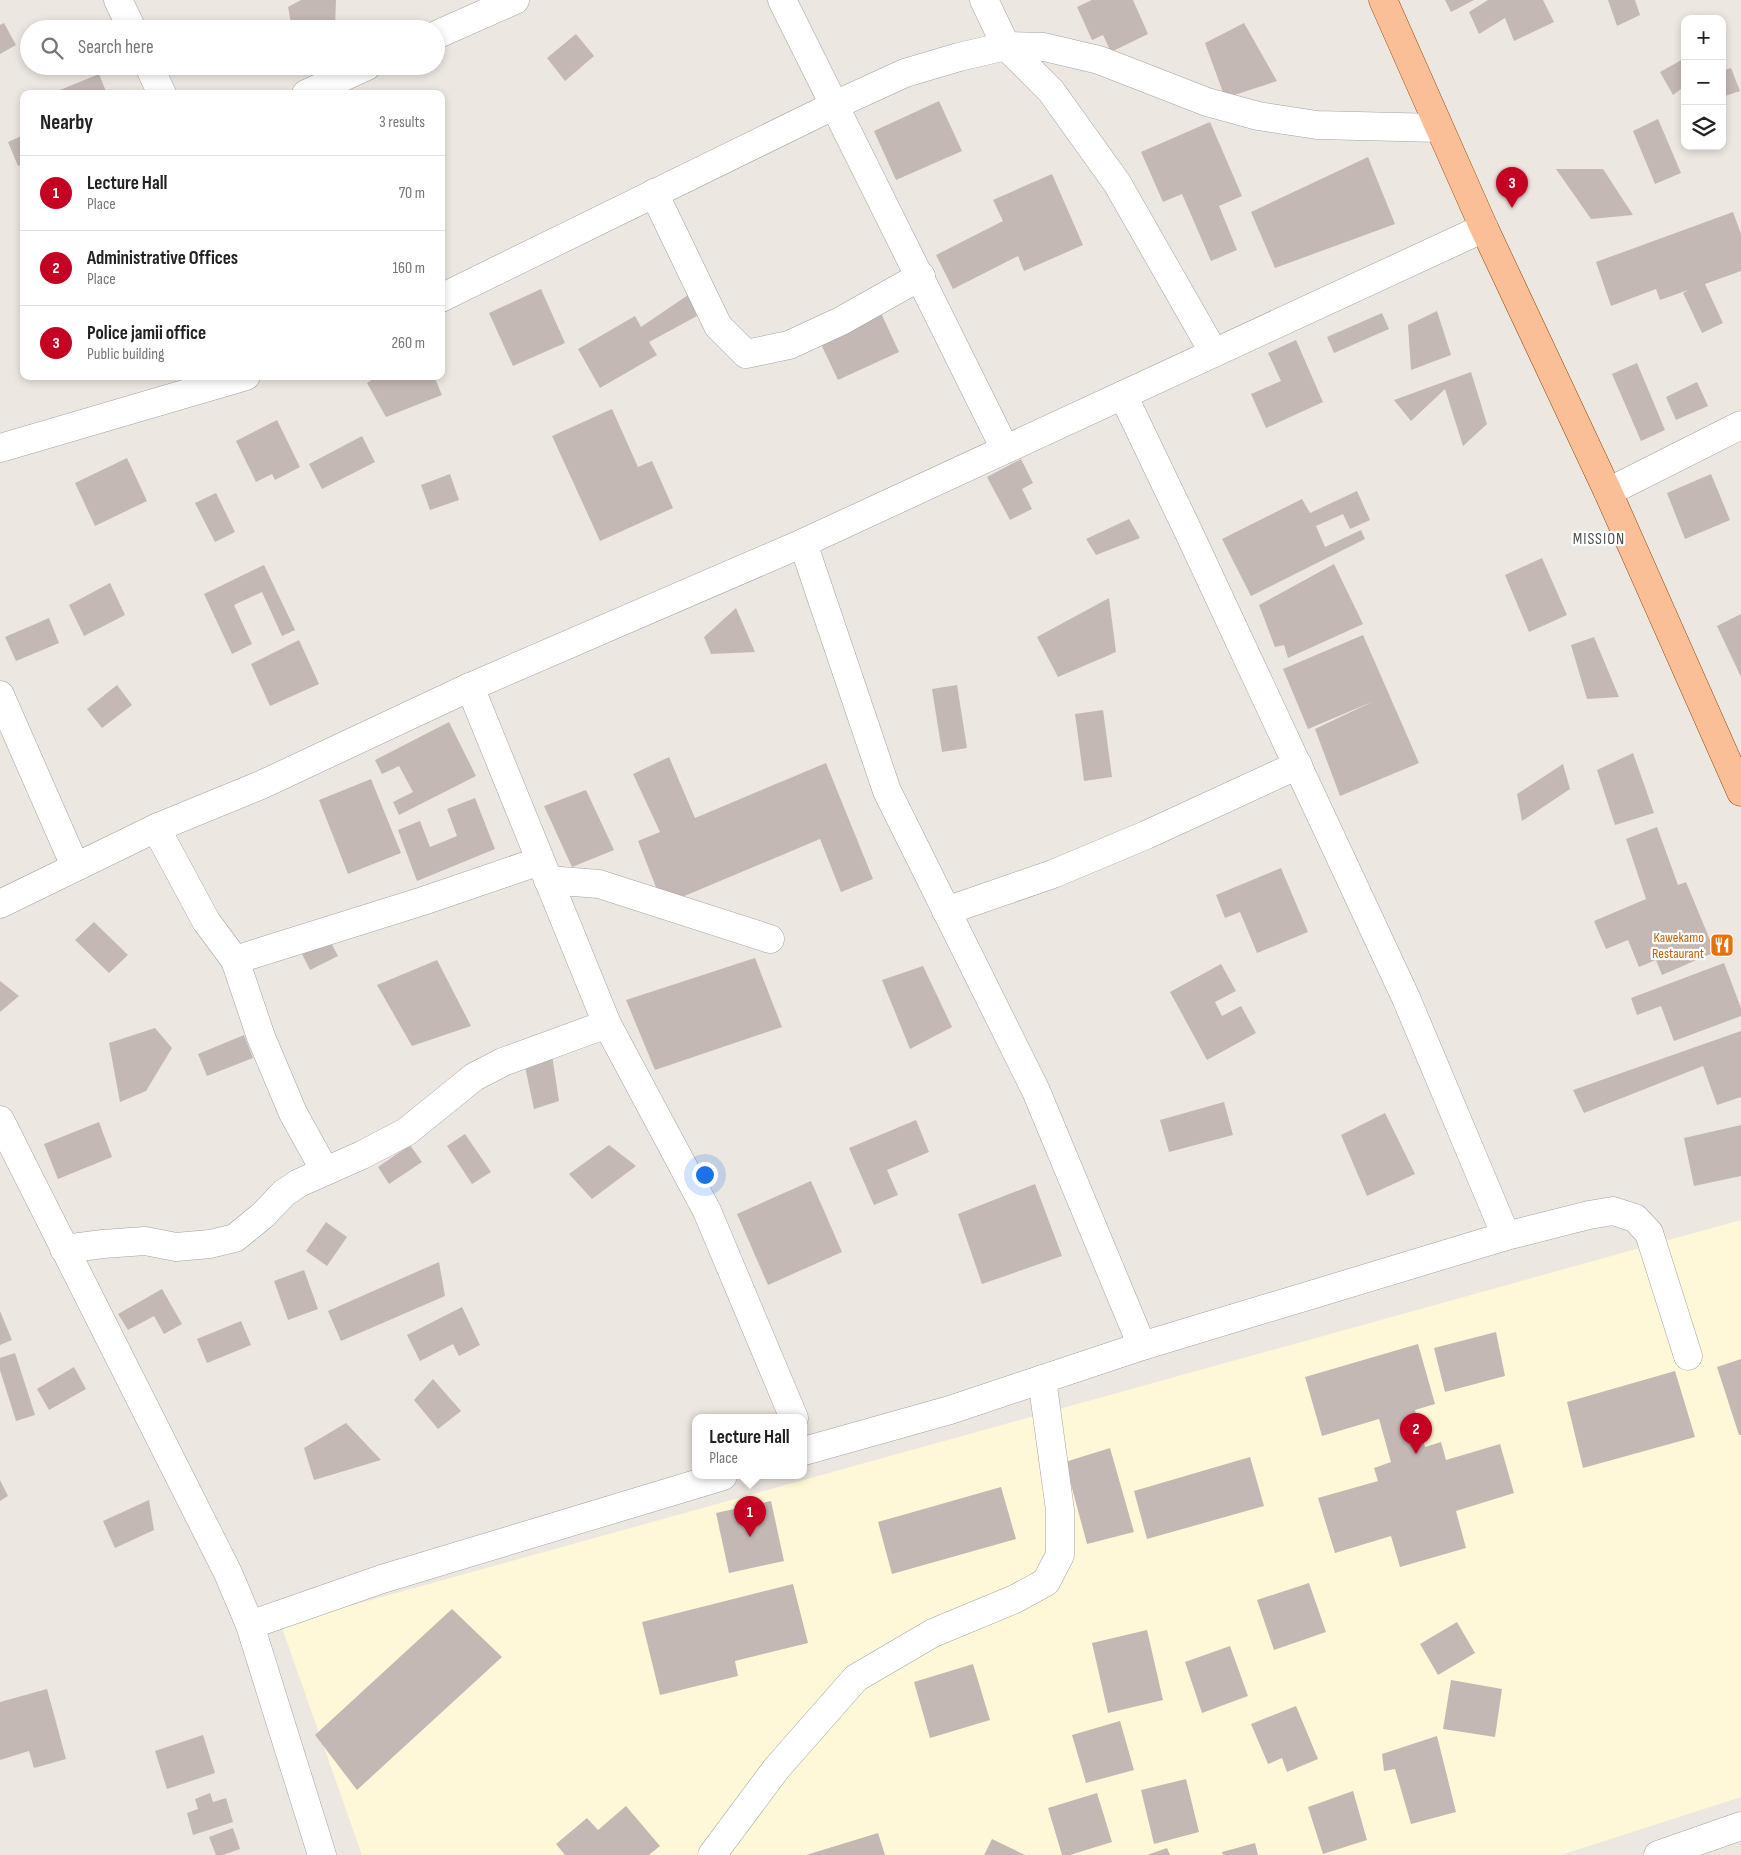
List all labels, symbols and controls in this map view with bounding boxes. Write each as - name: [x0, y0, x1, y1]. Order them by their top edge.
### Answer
- map controls: [1681, 15, 1726, 150]
- button: +: [1681, 15, 1726, 60]
- search box: [20, 20, 445, 75]
- icon: search: [38, 34, 66, 62]
- text: Search here: [78, 36, 154, 59]
- button: −: [1681, 60, 1726, 105]
- button: layers: [1681, 105, 1726, 150]
- text: Nearby: [40, 110, 93, 135]
- text: 3 results: [379, 113, 425, 132]
- pin: 3: [1496, 167, 1528, 208]
- text: Lecture Hall: [87, 172, 167, 195]
- text: 1: [53, 184, 59, 203]
- text: 70 m: [399, 184, 425, 203]
- text: Place: [87, 195, 116, 214]
- text: Administrative Offices: [87, 247, 238, 270]
- text: 2: [52, 259, 60, 278]
- text: 160 m: [392, 259, 425, 278]
- text: Place: [87, 270, 116, 289]
- text: Police jamii office: [87, 322, 206, 345]
- text: 3: [52, 334, 60, 353]
- text: 260 m: [391, 334, 425, 353]
- text: Public building: [87, 345, 164, 364]
- district label: MISSION: [1573, 530, 1625, 549]
- place label: Kawekamo Restaurant: [1652, 929, 1704, 962]
- restaurant icon: Kawekamo Restaurant: [1709, 932, 1735, 958]
- your location: [692, 1162, 718, 1188]
- pin: 2: [1400, 1413, 1432, 1454]
- popup: [692, 1414, 807, 1479]
- text: Lecture Hall: [709, 1426, 790, 1449]
- text: Place: [709, 1449, 738, 1468]
- pin: 1: [734, 1496, 766, 1537]

